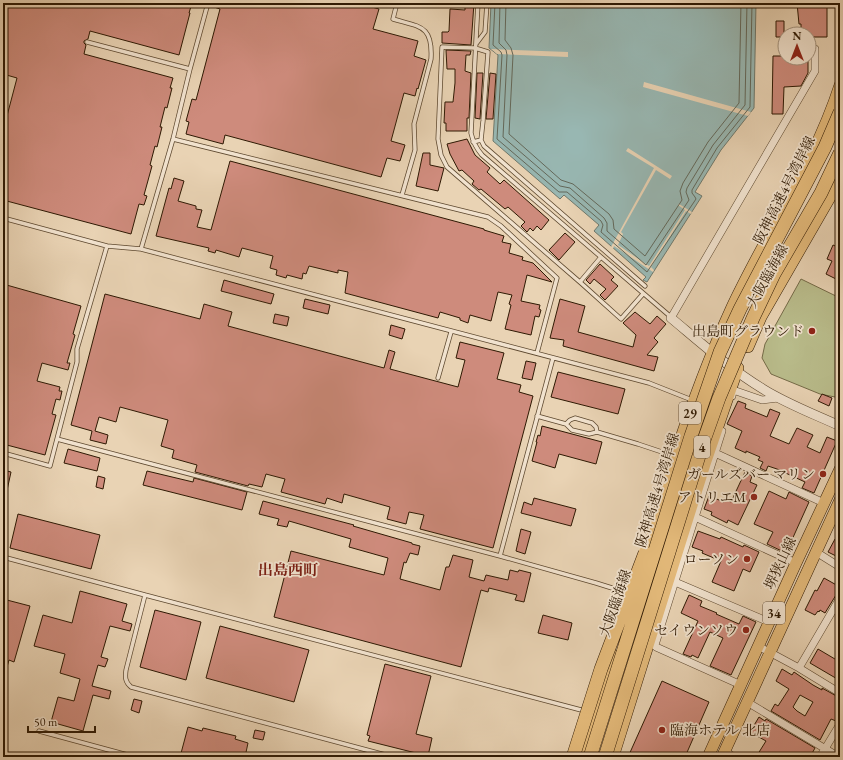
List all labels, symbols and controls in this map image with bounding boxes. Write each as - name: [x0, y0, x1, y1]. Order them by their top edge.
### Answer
- north arrow: [777, 26, 817, 66]
- text: N: [793, 29, 802, 43]
- street label: 阪神高速4号湾岸線: [749, 133, 819, 247]
- street label: 大阪臨海線: [742, 241, 792, 311]
- place label: 出島町グラウンド: [692, 322, 804, 340]
- marker: 出島町グラウンド: [807, 326, 817, 336]
- road number: 29: [679, 402, 701, 424]
- street label: 阪神高速4号湾岸線: [631, 431, 683, 549]
- road number: 4: [694, 436, 710, 458]
- place label: ガールズバー マリン: [687, 465, 815, 483]
- marker: ガールズバー マリン: [818, 469, 828, 479]
- place label: アトリエM: [678, 488, 746, 506]
- marker: アトリエM: [749, 492, 759, 502]
- street label: 堺狭山線: [760, 534, 800, 592]
- place label: ローソン: [684, 550, 739, 568]
- marker: ローソン: [742, 554, 752, 564]
- district label: 出島西町: [258, 560, 318, 579]
- street label: 大阪臨海線: [595, 567, 635, 639]
- road number: 34: [763, 602, 785, 624]
- place label: セイウンソウ: [654, 621, 738, 639]
- marker: セイウンソウ: [741, 625, 751, 635]
- scale bar: [28, 708, 95, 734]
- text: 50 m: [34, 714, 58, 730]
- place label: 臨海ホテル 北店: [670, 721, 770, 739]
- marker: 臨海ホテル 北店: [657, 725, 667, 735]

